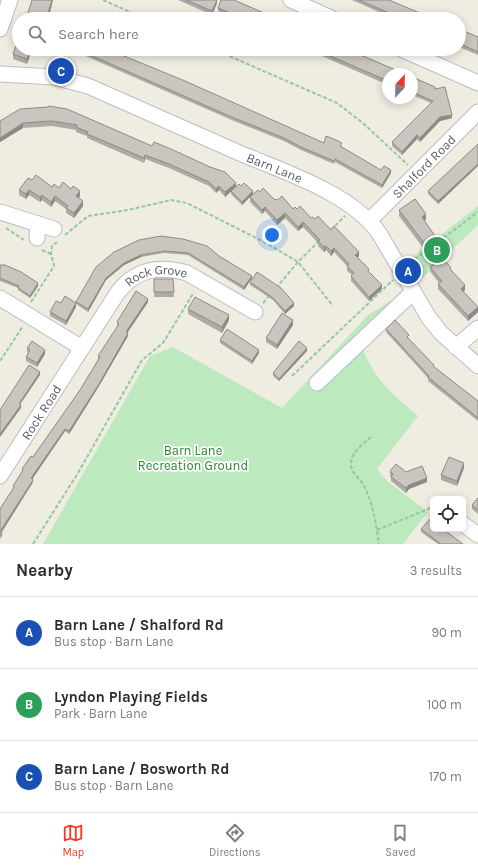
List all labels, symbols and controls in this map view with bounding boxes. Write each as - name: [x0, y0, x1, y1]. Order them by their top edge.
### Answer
- search box: [12, 12, 466, 56]
- icon: search: [26, 23, 48, 45]
- text: Search here: [58, 25, 139, 43]
- pin: C: [48, 56, 74, 86]
- north arrow: [382, 68, 418, 104]
- street label: Shalford Road: [389, 132, 459, 201]
- street label: Barn Lane: [245, 150, 305, 186]
- your location: [262, 225, 282, 245]
- pin: B: [424, 235, 450, 265]
- pin: A: [395, 256, 421, 286]
- street label: Rock Grove: [121, 262, 190, 290]
- street label: Rock Road: [18, 382, 65, 443]
- park label: Barn Lane Recreation Ground: [138, 443, 248, 473]
- map controls: [430, 496, 466, 532]
- button: locate: [430, 496, 466, 532]
- text: Nearby: [16, 560, 73, 580]
- text: 3 results: [410, 563, 462, 578]
- text: Barn Lane / Shalford Rd: [54, 616, 224, 634]
- text: A: [25, 625, 33, 640]
- text: 90 m: [431, 625, 462, 640]
- text: Bus stop · Barn Lane: [54, 634, 173, 649]
- text: Lyndon Playing Fields: [54, 688, 208, 706]
- text: B: [25, 697, 33, 712]
- text: 100 m: [427, 697, 462, 712]
- text: Park · Barn Lane: [54, 706, 148, 721]
- text: Barn Lane / Bosworth Rd: [54, 760, 229, 778]
- text: C: [25, 769, 33, 784]
- text: 170 m: [429, 769, 462, 784]
- text: Bus stop · Barn Lane: [54, 778, 173, 793]
- tab: Map: [62, 822, 84, 859]
- tab: Directions: [209, 822, 261, 859]
- tab: Saved: [385, 822, 416, 859]

